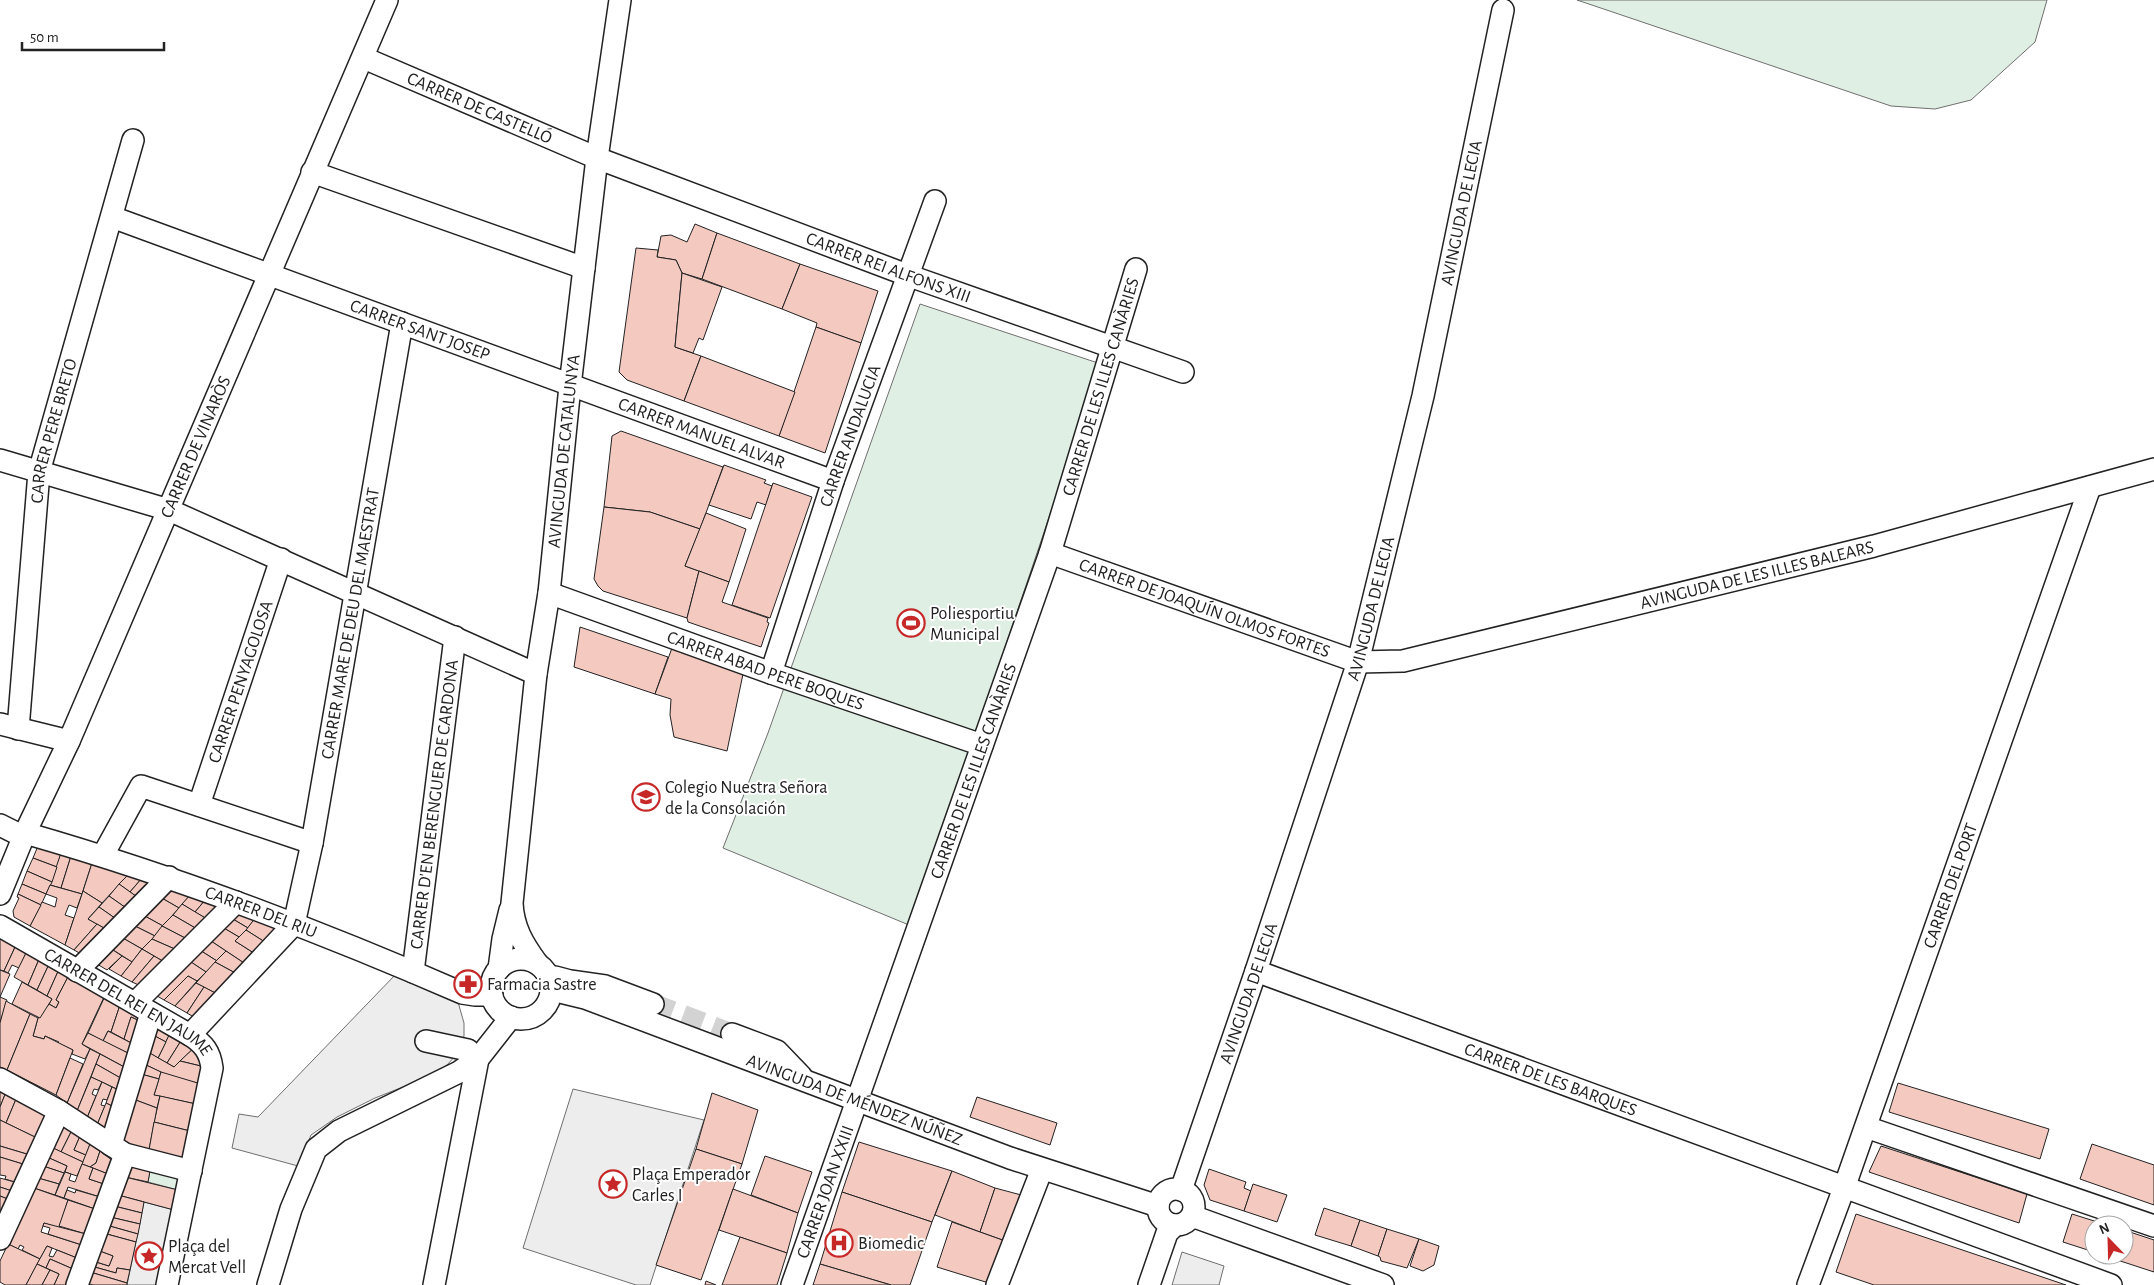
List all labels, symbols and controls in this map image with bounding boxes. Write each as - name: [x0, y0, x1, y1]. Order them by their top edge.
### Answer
- scale bar: [22, 20, 165, 52]
- text: 50 m: [30, 30, 59, 45]
- street label: CARRER DE CASTELLÓ: [404, 70, 556, 148]
- street label: AVINGUDA DE LECIA: [1438, 138, 1486, 287]
- street label: CARRER REI ALFONS XIII: [803, 230, 973, 307]
- street label: CARRER DE LES ILLES CANÀRIES: [1060, 276, 1143, 498]
- street label: CARRER SANT JOSEP: [347, 297, 492, 365]
- street label: AVINGUDA DE CATALUNYA: [546, 353, 584, 549]
- street label: CARRER PERE BRETO: [28, 357, 81, 504]
- street label: CARRER ANDALUCIA: [817, 362, 885, 509]
- street label: CARRER DE VINARÒS: [158, 374, 234, 521]
- street label: CARRER MANUEL ALVAR: [616, 395, 787, 473]
- street label: CARRER MARE DE DEU DEL MAESTRAT: [319, 486, 383, 761]
- street label: AVINGUDA DE LECIA: [1345, 534, 1398, 683]
- street label: AVINGUDA DE LES ILLES BALEARS: [1638, 538, 1876, 613]
- street label: CARRER DE JOAQUÍN OLMOS FORTES: [1076, 556, 1332, 661]
- street label: CARRER PENYAGOLOSA: [206, 598, 277, 766]
- place label: Poliesportiu Municipal: [930, 605, 1014, 644]
- sports icon: Poliesportiu Municipal: [896, 608, 926, 638]
- street label: CARRER ABAD PERE BOQUES: [664, 628, 866, 714]
- street label: CARRER D'EN BERENGUER DE CARDONA: [408, 658, 462, 950]
- street label: CARRER DE LES ILLES CANÀRIES: [928, 661, 1020, 881]
- place label: Colegio Nuestra Señora de la Consolación: [665, 779, 828, 818]
- school or university icon: Colegio Nuestra Señora de la Consolación: [631, 782, 661, 812]
- street label: CARRER DEL PORT: [1921, 821, 1981, 951]
- street label: CARRER DEL RIU: [202, 884, 319, 942]
- street label: AVINGUDA DE LECIA: [1217, 920, 1281, 1066]
- street label: CARRER DEL REI EN JAUME: [41, 945, 215, 1059]
- pharmacy icon: Farmacia Sastre: [453, 969, 483, 999]
- place label: Farmacia Sastre: [487, 976, 596, 994]
- street label: CARRER DE LES BARQUES: [1462, 1040, 1639, 1120]
- street label: AVINGUDA DE MÉNDEZ NÚÑEZ: [744, 1052, 965, 1149]
- street label: CARRER JOAN XXIII: [794, 1123, 858, 1261]
- place label: Plaça Emperador Carles I: [632, 1166, 750, 1205]
- place icon: Plaça Emperador Carles I: [598, 1169, 628, 1199]
- north arrow: [2084, 1215, 2134, 1265]
- text: N: [2097, 1221, 2112, 1237]
- hospital icon: Biomedic: [824, 1228, 854, 1258]
- place label: Biomedic: [858, 1235, 924, 1253]
- place label: Plaça del Mercat Vell: [168, 1238, 246, 1277]
- place icon: Plaça del Mercat Vell: [134, 1241, 164, 1271]

